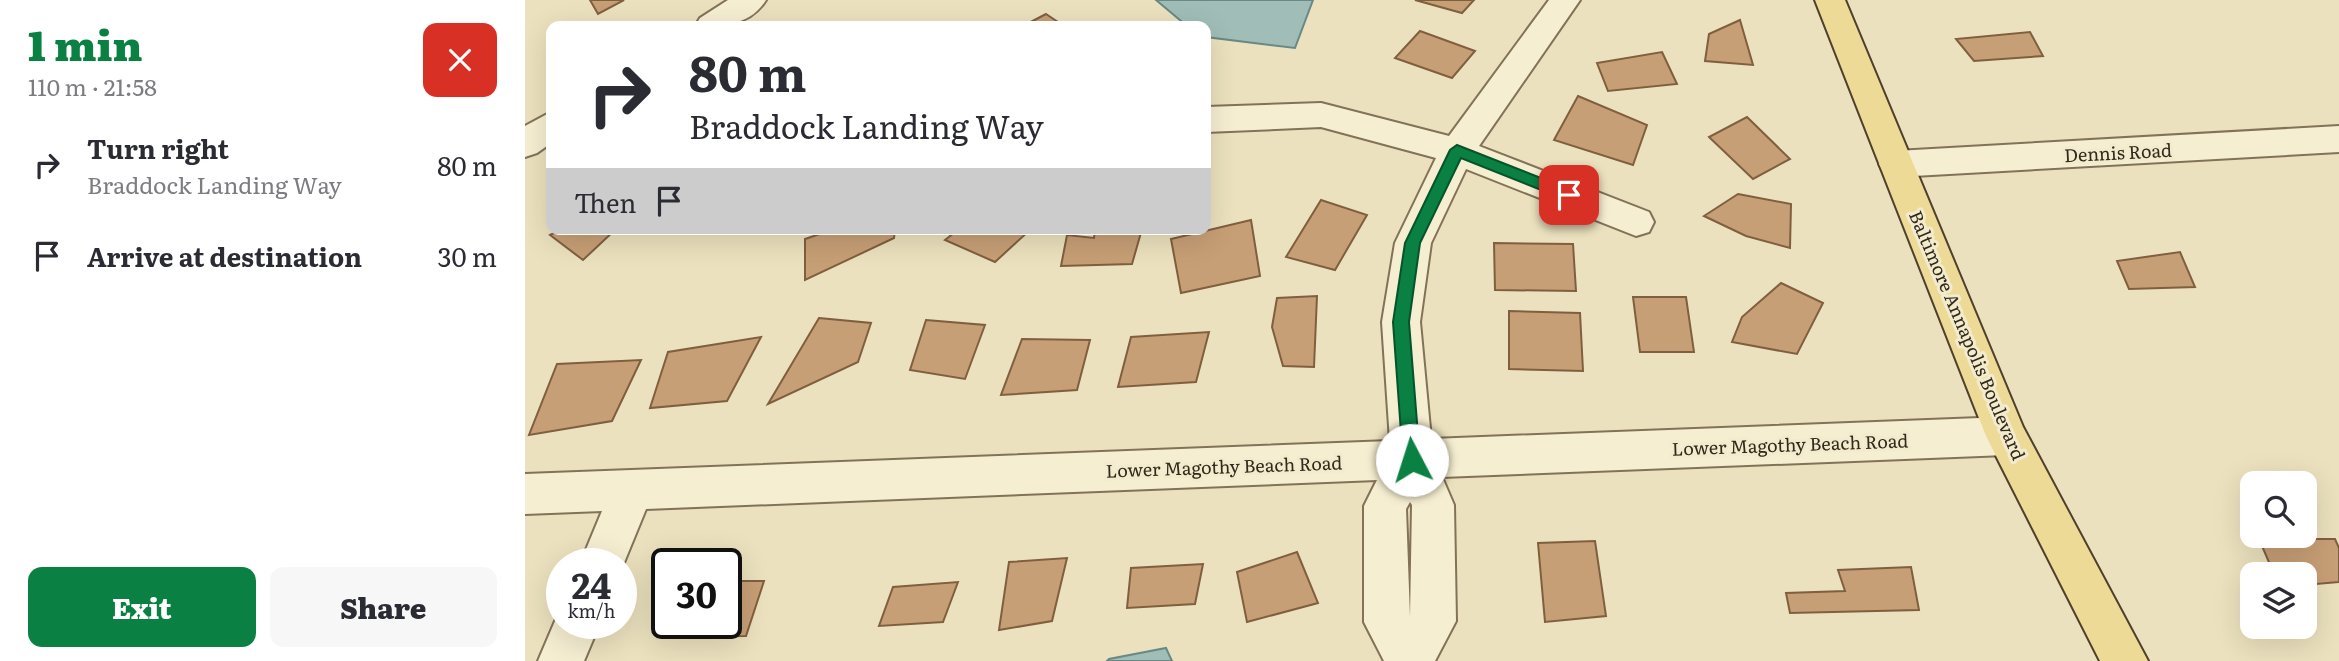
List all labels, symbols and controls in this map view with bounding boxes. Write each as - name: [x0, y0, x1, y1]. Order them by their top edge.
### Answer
- text: 1 min: [28, 12, 143, 74]
- button: close: [423, 23, 497, 97]
- text: 80 m: [689, 34, 807, 107]
- icon: right: [574, 49, 665, 140]
- text: 110 m · 21:58: [28, 69, 157, 103]
- text: Braddock Landing Way: [689, 101, 1044, 149]
- text: Turn right: [87, 128, 229, 167]
- street label: Dennis Road: [2063, 136, 2173, 168]
- text: 80 m: [437, 145, 497, 184]
- icon: right: [28, 146, 66, 184]
- pin: [1539, 165, 1599, 225]
- text: Braddock Landing Way: [87, 167, 342, 201]
- icon: arrive: [1550, 176, 1588, 214]
- text: Then: [574, 182, 636, 221]
- icon: arrive: [650, 182, 688, 220]
- street label: Baltimore Annapolis Boulevard: [1903, 206, 2033, 464]
- text: Arrive at destination: [87, 236, 362, 275]
- text: 30 m: [437, 236, 497, 275]
- icon: arrive: [28, 237, 66, 275]
- position arrow: [1375, 423, 1449, 497]
- street label: Lower Magothy Beach Road: [1671, 426, 1909, 462]
- street label: Lower Magothy Beach Road: [1105, 448, 1343, 484]
- map controls: [2240, 471, 2317, 639]
- button: search: [2240, 471, 2317, 548]
- speed limit sign: 30: [651, 548, 742, 639]
- text: 24: [572, 558, 611, 610]
- button: layers: [2240, 562, 2317, 639]
- button: Exit: [28, 567, 256, 647]
- button: Share: [270, 567, 497, 647]
- text: km/h: [568, 597, 615, 624]

